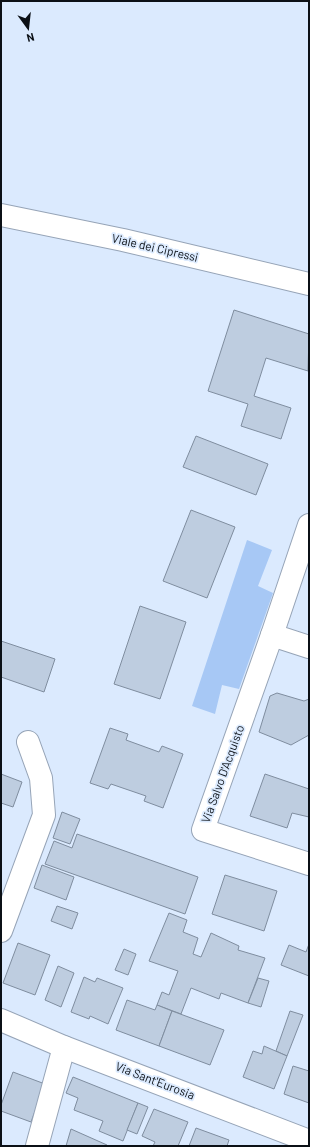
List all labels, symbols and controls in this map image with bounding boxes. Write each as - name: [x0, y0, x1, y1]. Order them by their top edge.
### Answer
- north arrow: [8, 8, 48, 48]
- text: N: [25, 31, 36, 45]
- street label: Viale dei Cipressi: [111, 230, 200, 264]
- street label: Via Salvo D'Acquisto: [198, 723, 246, 825]
- street label: Via Sant'Eurosia: [114, 1059, 197, 1102]

